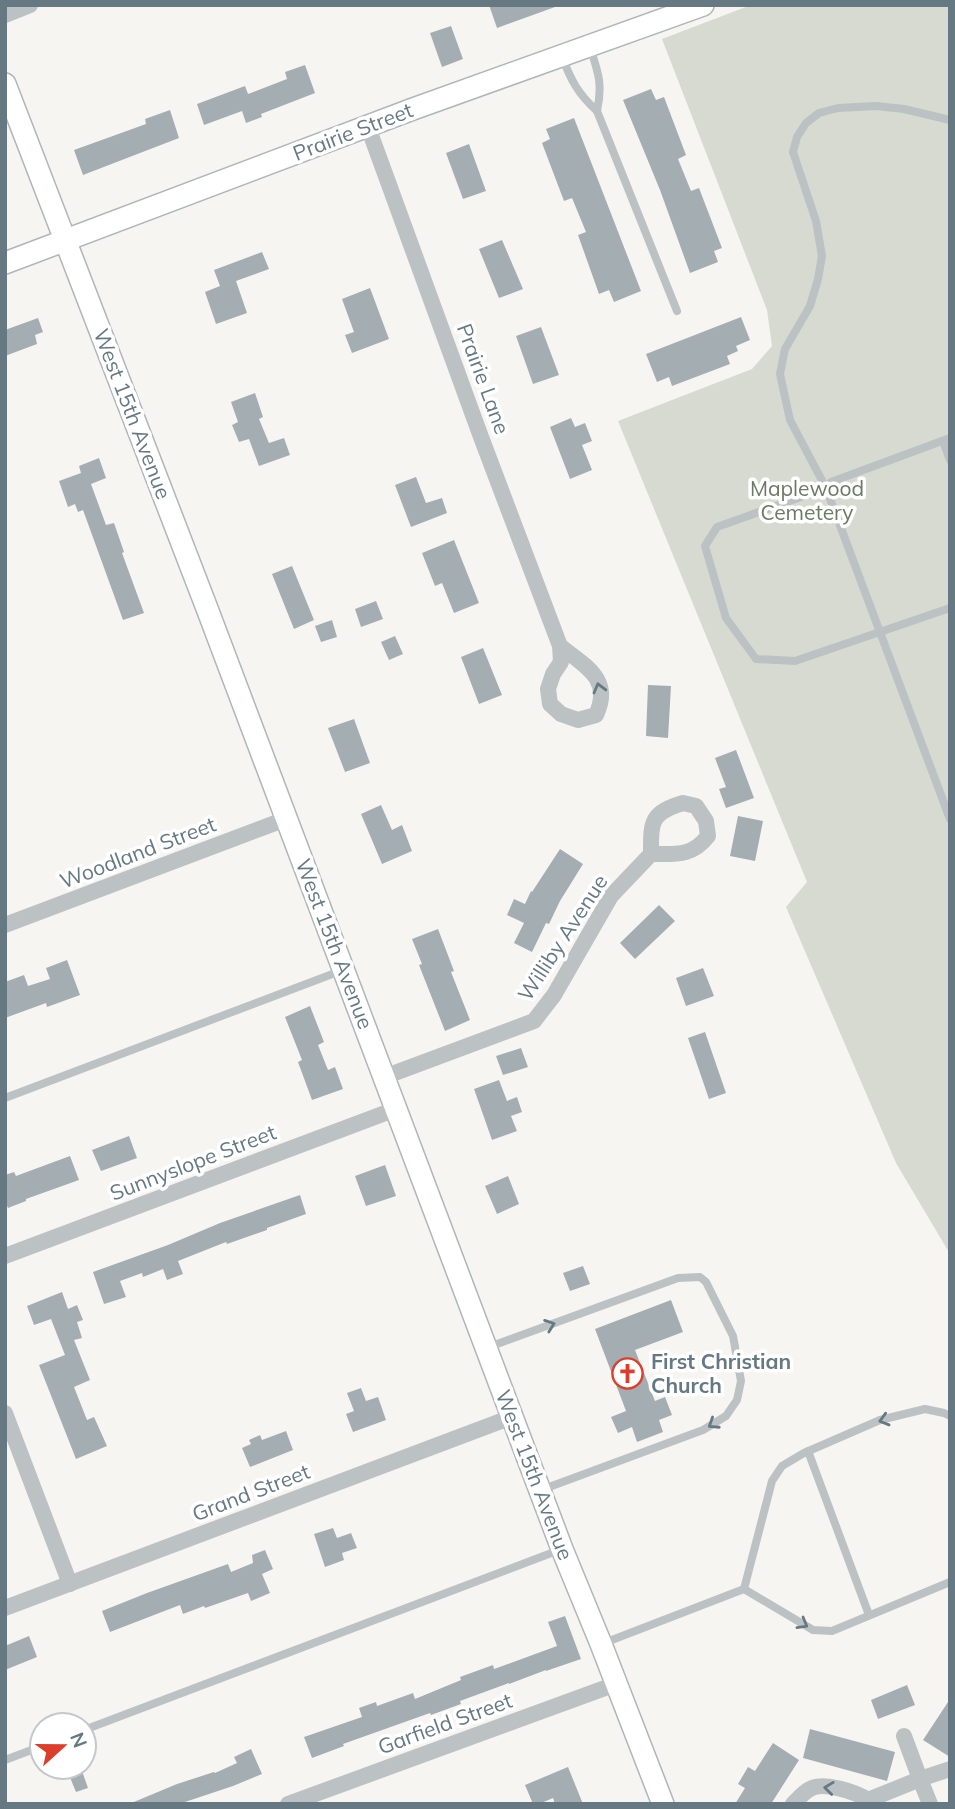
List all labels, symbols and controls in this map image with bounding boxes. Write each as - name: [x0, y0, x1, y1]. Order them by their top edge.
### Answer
- street label: Prairie Street: [289, 96, 416, 166]
- street label: Prairie Lane: [452, 320, 516, 438]
- street label: West 15th Avenue: [89, 325, 177, 502]
- park label: Maplewood Cemetery: [750, 475, 864, 525]
- one-way arrow: [593, 682, 607, 694]
- street label: Woodland Street: [56, 810, 219, 894]
- street label: West 15th Avenue: [291, 855, 379, 1032]
- street label: Williby Avenue: [512, 869, 613, 1006]
- street label: Sunnyslope Street: [106, 1118, 279, 1206]
- one-way arrow: [544, 1319, 556, 1333]
- place label: First Christian Church: [651, 1348, 791, 1398]
- church icon: First Christian Church: [611, 1357, 645, 1391]
- street label: West 15th Avenue: [491, 1386, 579, 1563]
- one-way arrow: [878, 1411, 890, 1426]
- one-way arrow: [708, 1415, 721, 1428]
- street label: Grand Street: [188, 1458, 313, 1526]
- one-way arrow: [795, 1615, 808, 1628]
- street label: Garfield Street: [374, 1687, 515, 1759]
- north arrow: [28, 1711, 98, 1781]
- text: N: [65, 1729, 93, 1751]
- one-way arrow: [823, 1780, 834, 1795]

